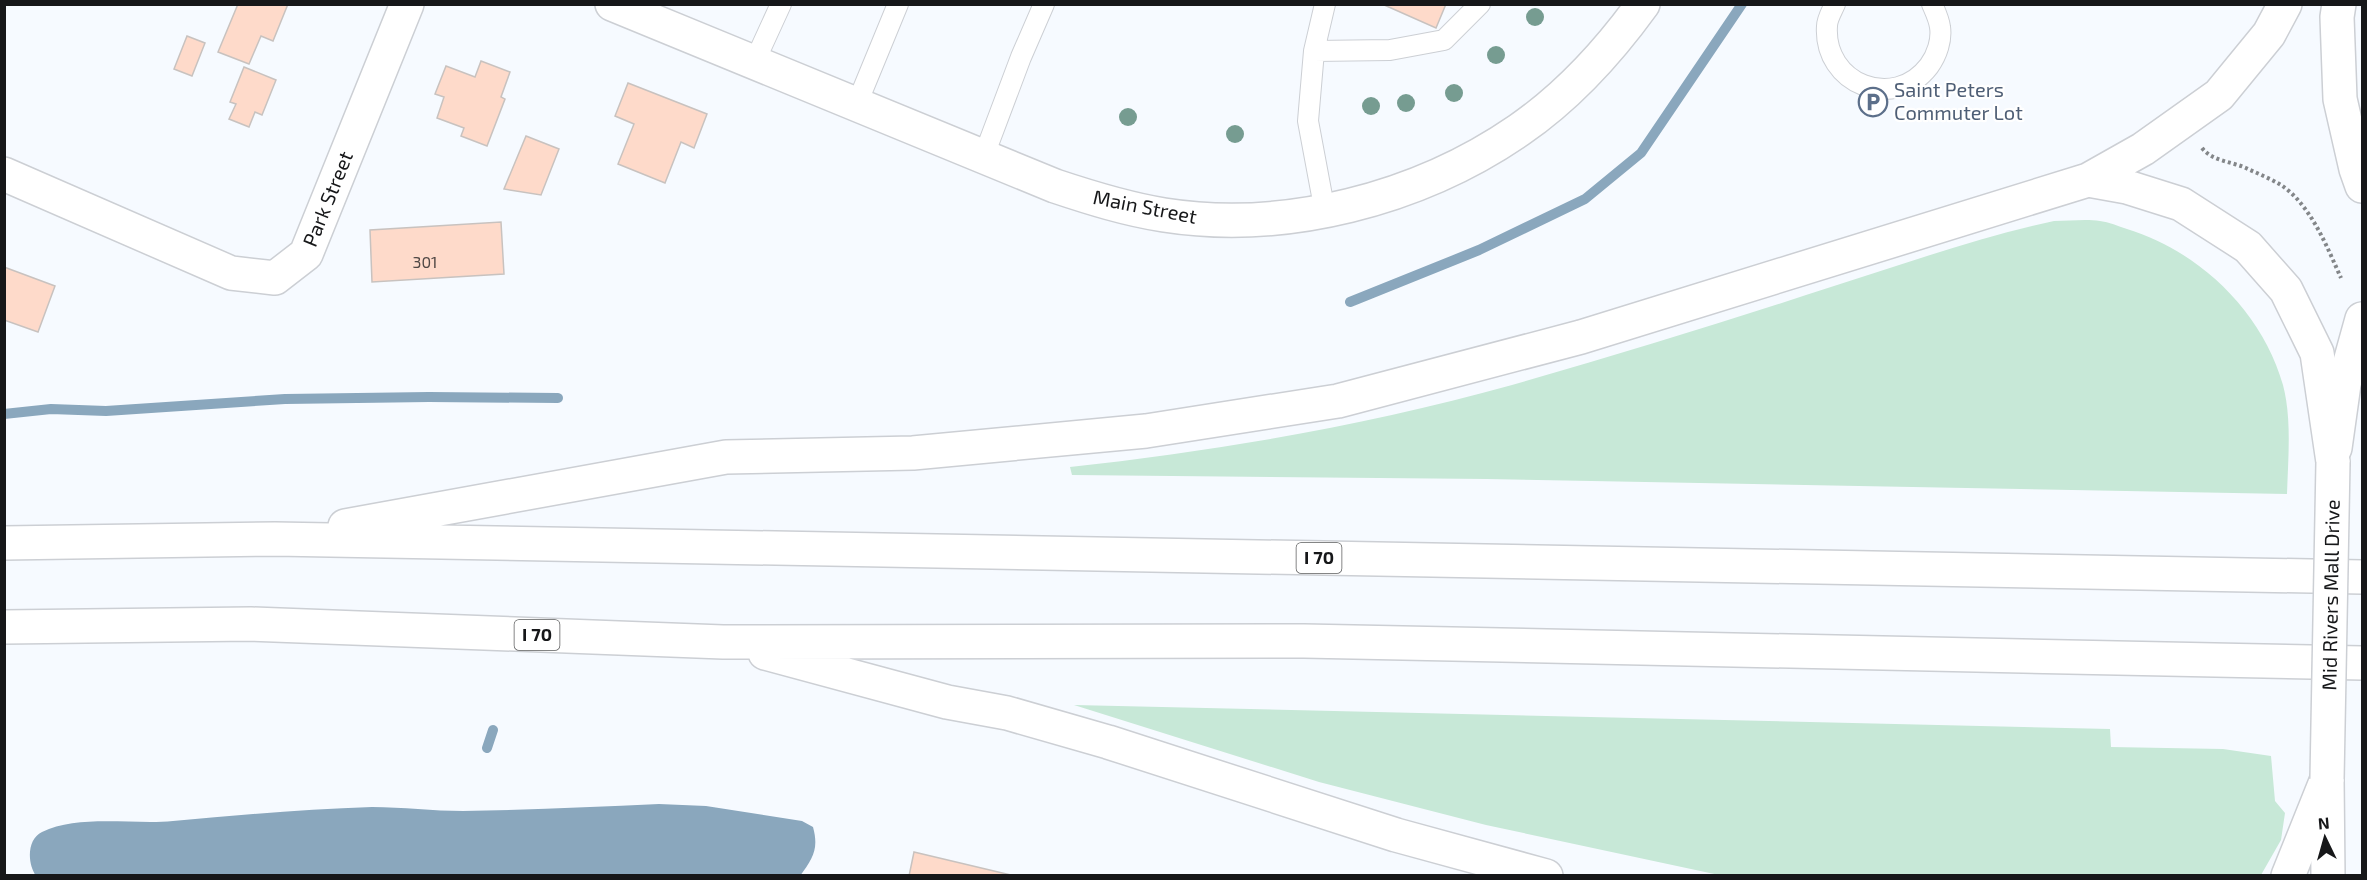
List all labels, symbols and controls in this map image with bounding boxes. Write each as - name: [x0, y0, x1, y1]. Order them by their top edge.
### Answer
- place label: Saint Peters Commuter Lot: [1894, 77, 2023, 124]
- parking icon: Saint Peters Commuter Lot: [1857, 86, 1889, 118]
- street label: Park Street: [297, 147, 357, 250]
- street label: Main Street: [1091, 184, 1199, 228]
- house number: 301: [413, 252, 437, 271]
- street label: Mid Rivers Mall Drive: [2316, 499, 2344, 691]
- road number: I 70: [1296, 543, 1342, 573]
- road number: I 70: [514, 620, 560, 650]
- north arrow: [2295, 808, 2355, 868]
- text: N: [2317, 813, 2330, 833]

